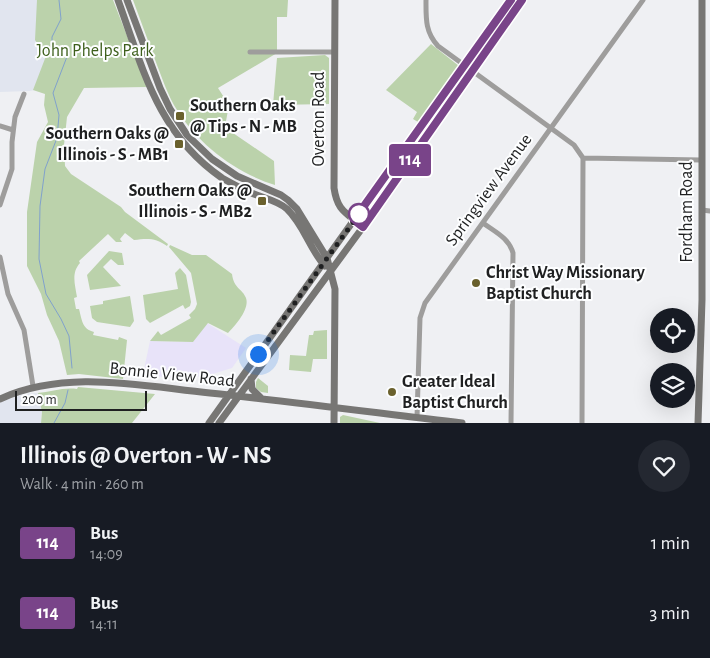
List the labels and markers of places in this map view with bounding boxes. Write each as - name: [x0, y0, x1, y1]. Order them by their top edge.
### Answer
- place label: Southern Oaks @ Tips - N - MB: [190, 97, 297, 136]
- marker: Southern Oaks @ Tips - N - MB: [174, 110, 186, 122]
- place label: Southern Oaks @ Illinois - S - MB1: [45, 125, 169, 164]
- marker: Southern Oaks @ Illinois - S - MB1: [173, 138, 185, 150]
- place label: Southern Oaks @ Illinois - S - MB2: [128, 182, 253, 221]
- marker: Southern Oaks @ Illinois - S - MB2: [256, 195, 268, 207]
- unlabelled marker: [348, 203, 370, 225]
- place label: Christ Way Missionary Baptist Church: [486, 264, 646, 303]
- marker: Christ Way Missionary Baptist Church: [470, 277, 482, 289]
- place label: Greater Ideal Baptist Church: [402, 373, 508, 412]
- marker: Greater Ideal Baptist Church: [386, 386, 398, 398]

